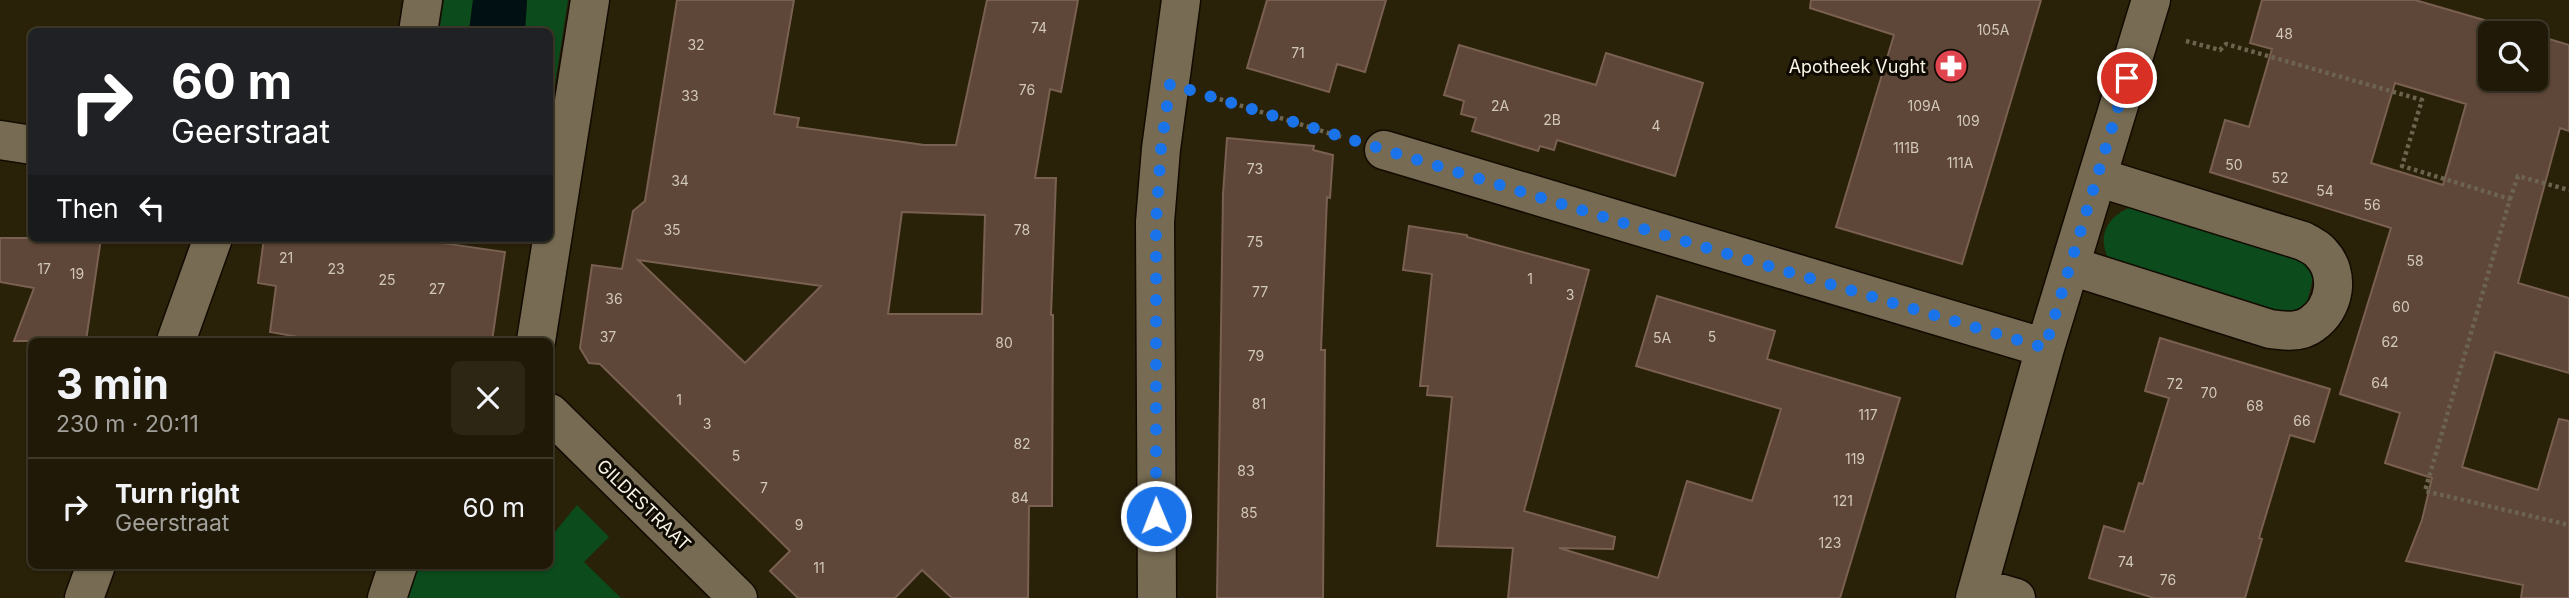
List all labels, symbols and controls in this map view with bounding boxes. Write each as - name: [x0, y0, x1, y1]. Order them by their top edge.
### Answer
- house number: 74: [1031, 19, 1047, 36]
- house number: 105A: [1977, 21, 2010, 38]
- map controls: [2478, 21, 2548, 91]
- button: search: [2478, 21, 2548, 91]
- house number: 48: [2275, 25, 2293, 42]
- house number: 32: [687, 36, 705, 53]
- house number: 71: [1291, 44, 1305, 61]
- pharmacy icon: Apotheek Vught: [1932, 47, 1970, 85]
- pin: [2097, 48, 2157, 108]
- text: 60 m: [171, 52, 292, 111]
- icon: right: [56, 56, 147, 147]
- place label: Apotheek Vught: [1789, 56, 1926, 77]
- icon: arrive: [2108, 59, 2146, 97]
- house number: 76: [1019, 81, 1035, 98]
- house number: 33: [681, 87, 699, 104]
- house number: 2A: [1491, 97, 1509, 114]
- house number: 109A: [1908, 97, 1941, 114]
- house number: 2B: [1543, 111, 1561, 128]
- text: Geerstraat: [171, 112, 330, 151]
- house number: 109: [1956, 112, 1980, 129]
- house number: 4: [1651, 117, 1661, 134]
- house number: 111B: [1893, 139, 1919, 156]
- house number: 111A: [1947, 154, 1974, 171]
- house number: 50: [2225, 156, 2243, 173]
- house number: 73: [1247, 160, 1263, 177]
- house number: 52: [2271, 169, 2289, 186]
- house number: 34: [671, 172, 689, 189]
- house number: 54: [2316, 182, 2334, 199]
- icon: left: [133, 189, 171, 227]
- text: Then: [56, 193, 119, 224]
- house number: 56: [2363, 196, 2381, 213]
- house number: 35: [663, 221, 681, 238]
- house number: 78: [1014, 221, 1030, 238]
- house number: 75: [1247, 233, 1263, 250]
- house number: 21: [279, 249, 293, 266]
- house number: 58: [2406, 252, 2424, 269]
- house number: 17: [37, 260, 51, 277]
- house number: 23: [327, 260, 345, 277]
- house number: 19: [70, 265, 84, 282]
- house number: 1: [1527, 270, 1533, 287]
- house number: 25: [378, 271, 396, 288]
- house number: 27: [429, 280, 445, 297]
- house number: 77: [1252, 283, 1268, 300]
- house number: 3: [1566, 286, 1574, 303]
- house number: 36: [605, 290, 623, 307]
- house number: 60: [2392, 298, 2410, 315]
- house number: 37: [600, 328, 616, 345]
- house number: 5: [1708, 328, 1716, 345]
- house number: 5A: [1653, 329, 1671, 346]
- house number: 62: [2381, 333, 2399, 350]
- house number: 80: [995, 334, 1013, 351]
- house number: 79: [1248, 347, 1264, 364]
- text: 3 min: [56, 358, 169, 409]
- button: close: [451, 361, 525, 435]
- house number: 64: [2371, 374, 2389, 391]
- house number: 72: [2167, 375, 2183, 392]
- house number: 70: [2201, 384, 2217, 401]
- house number: 1: [676, 391, 682, 408]
- house number: 81: [1252, 395, 1266, 412]
- house number: 68: [2246, 397, 2264, 414]
- house number: 117: [1858, 406, 1878, 423]
- text: 230 m · 20:11: [56, 410, 199, 438]
- house number: 66: [2293, 412, 2311, 429]
- house number: 3: [703, 415, 711, 432]
- house number: 82: [1013, 435, 1031, 452]
- house number: 5: [732, 447, 740, 464]
- house number: 119: [1845, 450, 1865, 467]
- street label: GILDESTRAAT: [593, 455, 695, 555]
- house number: 83: [1237, 462, 1255, 479]
- text: Turn right: [115, 478, 240, 509]
- house number: 7: [760, 479, 768, 496]
- position arrow: [1119, 479, 1193, 553]
- icon: right: [56, 488, 94, 526]
- house number: 84: [1011, 489, 1029, 506]
- text: 60 m: [462, 492, 525, 523]
- house number: 121: [1833, 492, 1853, 509]
- house number: 85: [1240, 504, 1258, 521]
- text: Geerstraat: [115, 509, 229, 537]
- house number: 9: [795, 516, 803, 533]
- house number: 123: [1819, 534, 1841, 551]
- house number: 74: [2118, 553, 2134, 570]
- house number: 11: [813, 559, 825, 576]
- house number: 76: [2160, 571, 2176, 588]

